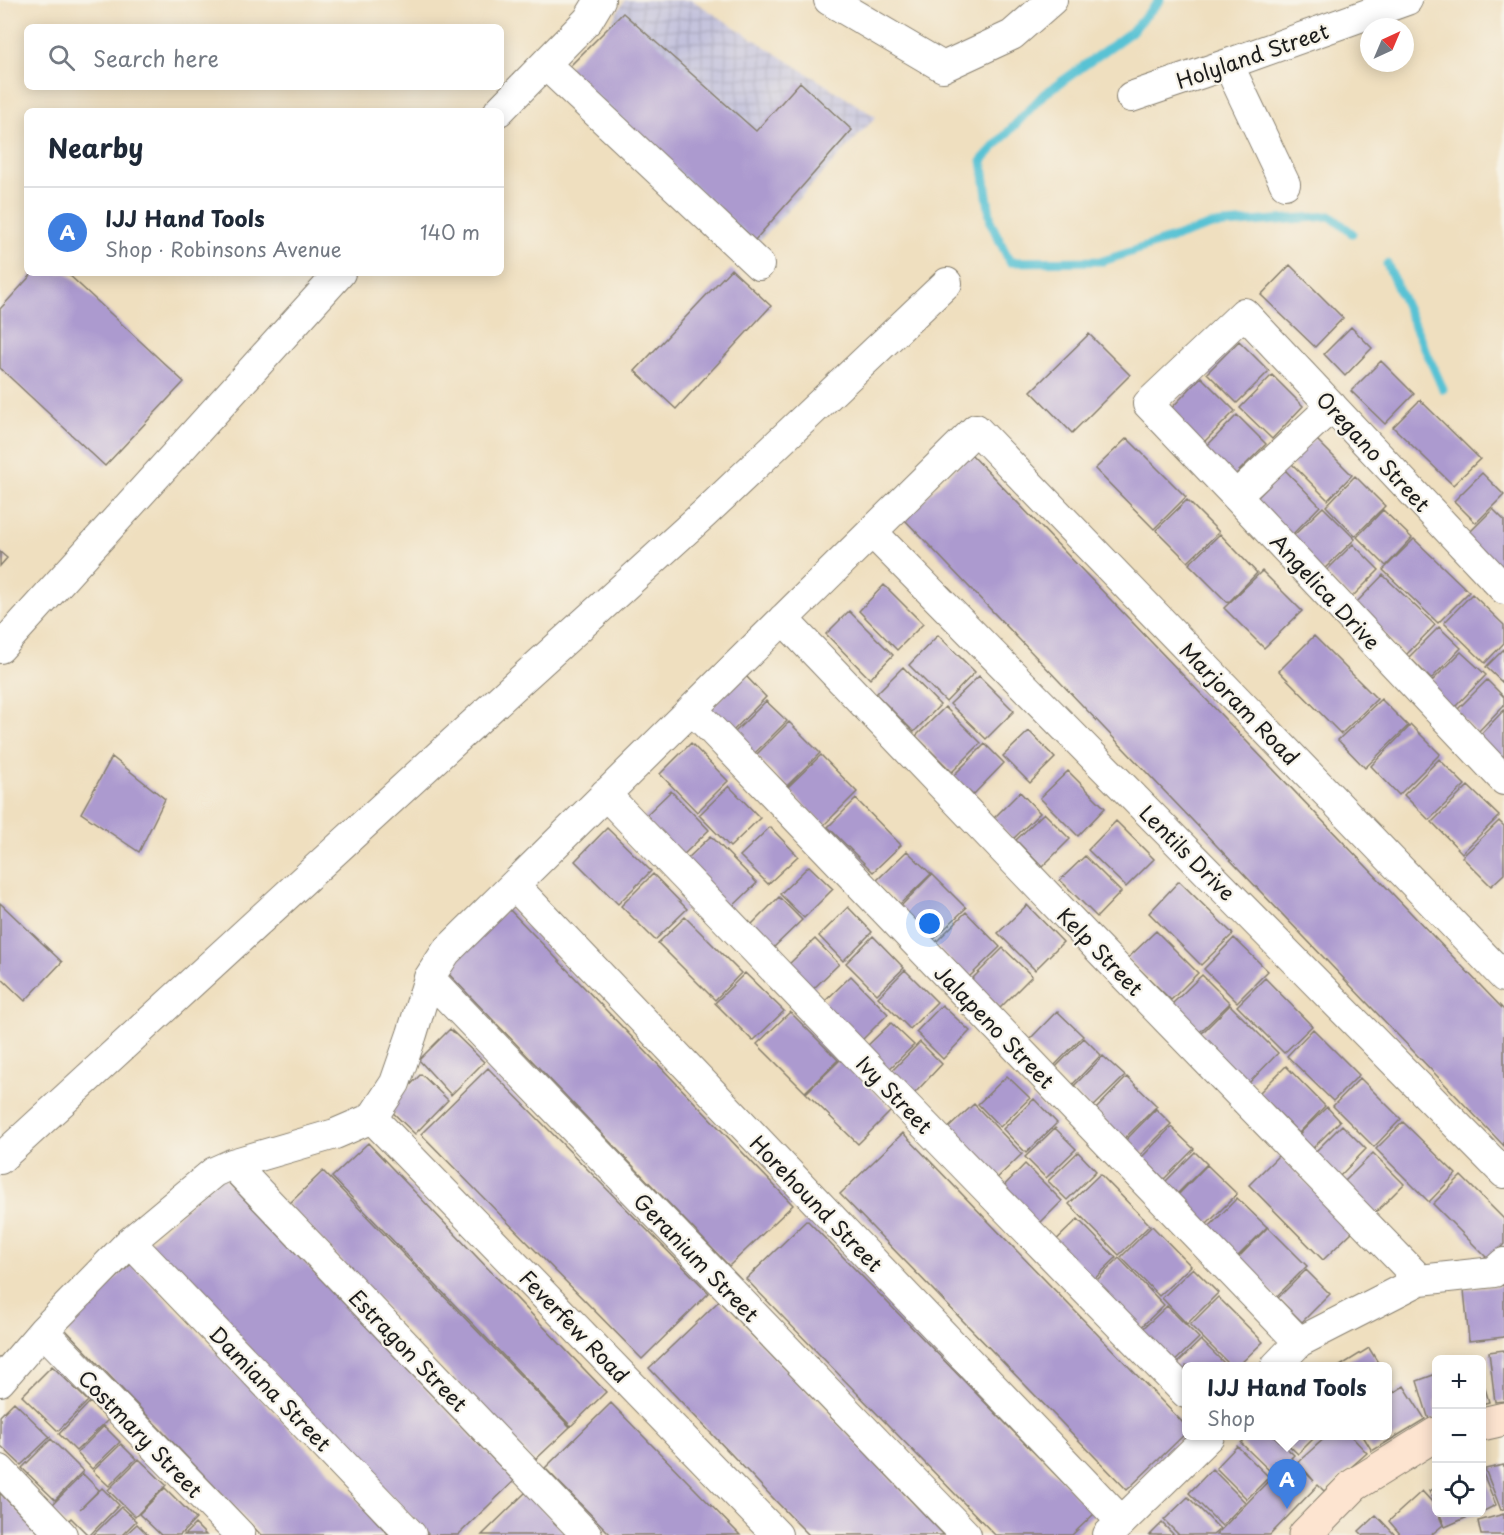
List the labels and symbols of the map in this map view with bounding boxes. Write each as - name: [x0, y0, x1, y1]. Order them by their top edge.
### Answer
- street label: Holyland Street: [1171, 14, 1333, 96]
- north arrow: [1360, 18, 1414, 72]
- street label: Oregano Street: [1310, 383, 1438, 519]
- street label: Angelica Drive: [1264, 526, 1388, 656]
- street label: Marjoram Road: [1173, 634, 1307, 772]
- street label: Lentils Drive: [1133, 797, 1243, 907]
- street label: Kelp Street: [1051, 900, 1151, 1002]
- your location: [915, 909, 944, 938]
- street label: Jalapeno Street: [927, 957, 1063, 1095]
- street label: Ivy Street: [849, 1048, 941, 1140]
- street label: Horehound Street: [743, 1127, 891, 1279]
- street label: Geranium Street: [627, 1185, 767, 1329]
- street label: Feverfew Road: [513, 1262, 637, 1390]
- street label: Estragon Street: [342, 1282, 476, 1418]
- street label: Damiana Street: [203, 1318, 339, 1458]
- street label: Costmary Street: [71, 1362, 211, 1504]
- pin: A: [1268, 1460, 1306, 1509]

